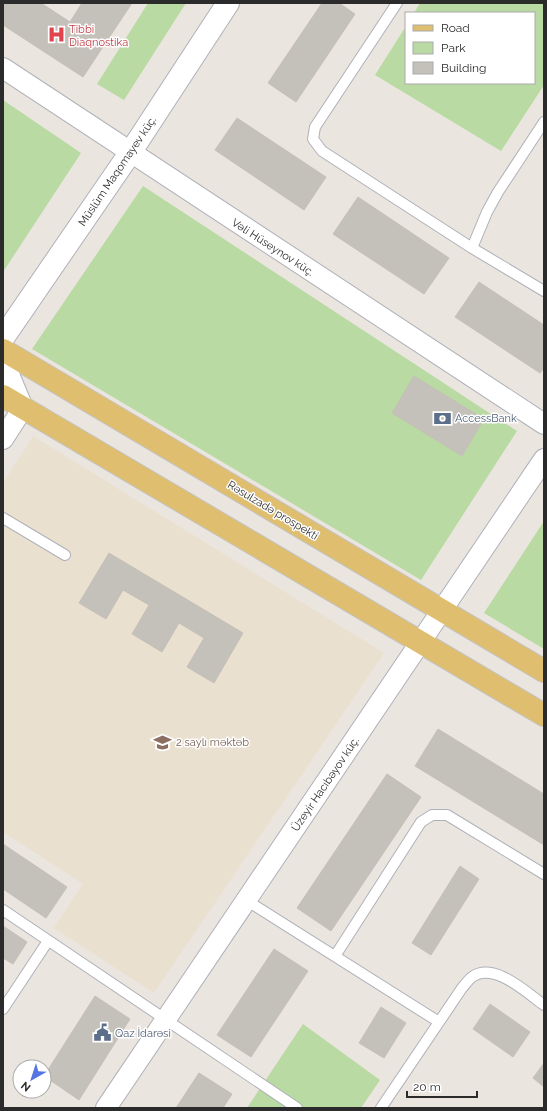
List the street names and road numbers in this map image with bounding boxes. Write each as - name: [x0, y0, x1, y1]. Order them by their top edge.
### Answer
- street label: Müslüm Maqomayev küç.: [76, 114, 159, 229]
- street label: Vəli Hüseynov küç.: [229, 216, 316, 279]
- street label: Rəsulzadə prospekti: [225, 478, 320, 543]
- street label: Üzeyir Hacıbəyov küç.: [289, 735, 362, 834]

